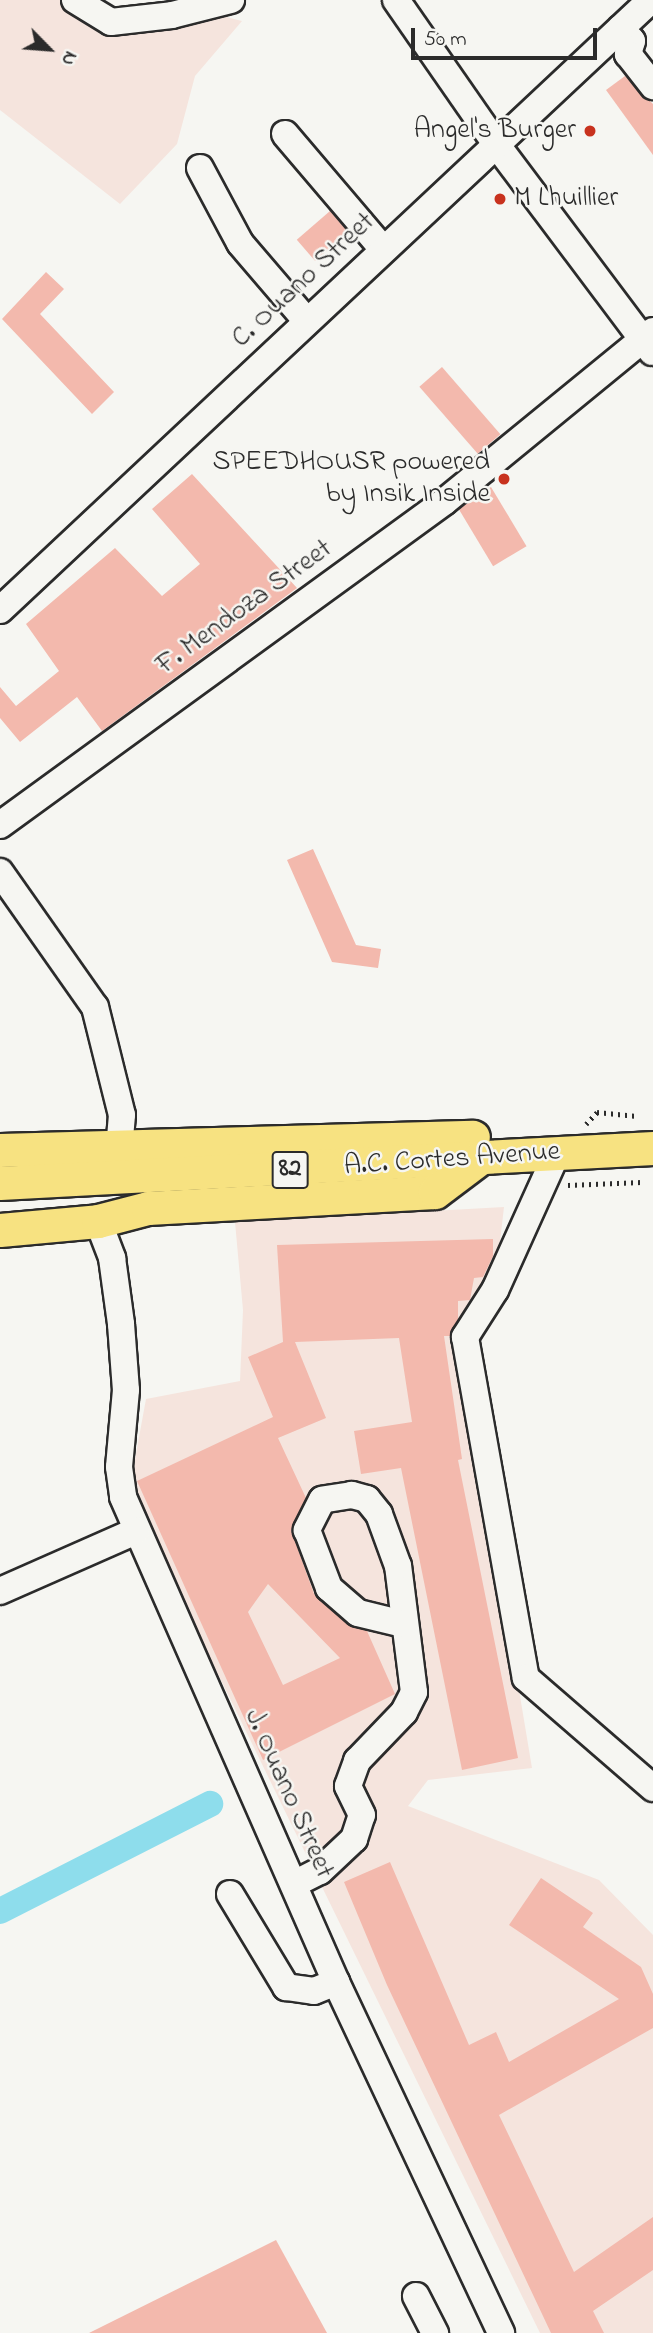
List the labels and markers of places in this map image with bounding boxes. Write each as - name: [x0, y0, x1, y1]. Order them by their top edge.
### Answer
- place label: Angel's Burger: [414, 114, 576, 148]
- marker: Angel's Burger: [582, 123, 598, 139]
- place label: M Lhuillier: [514, 182, 618, 216]
- marker: M Lhuillier: [492, 191, 508, 207]
- place label: SPEEDHOUSR powered by Insik Inside: [213, 446, 490, 512]
- marker: SPEEDHOUSR powered by Insik Inside: [496, 471, 512, 487]

